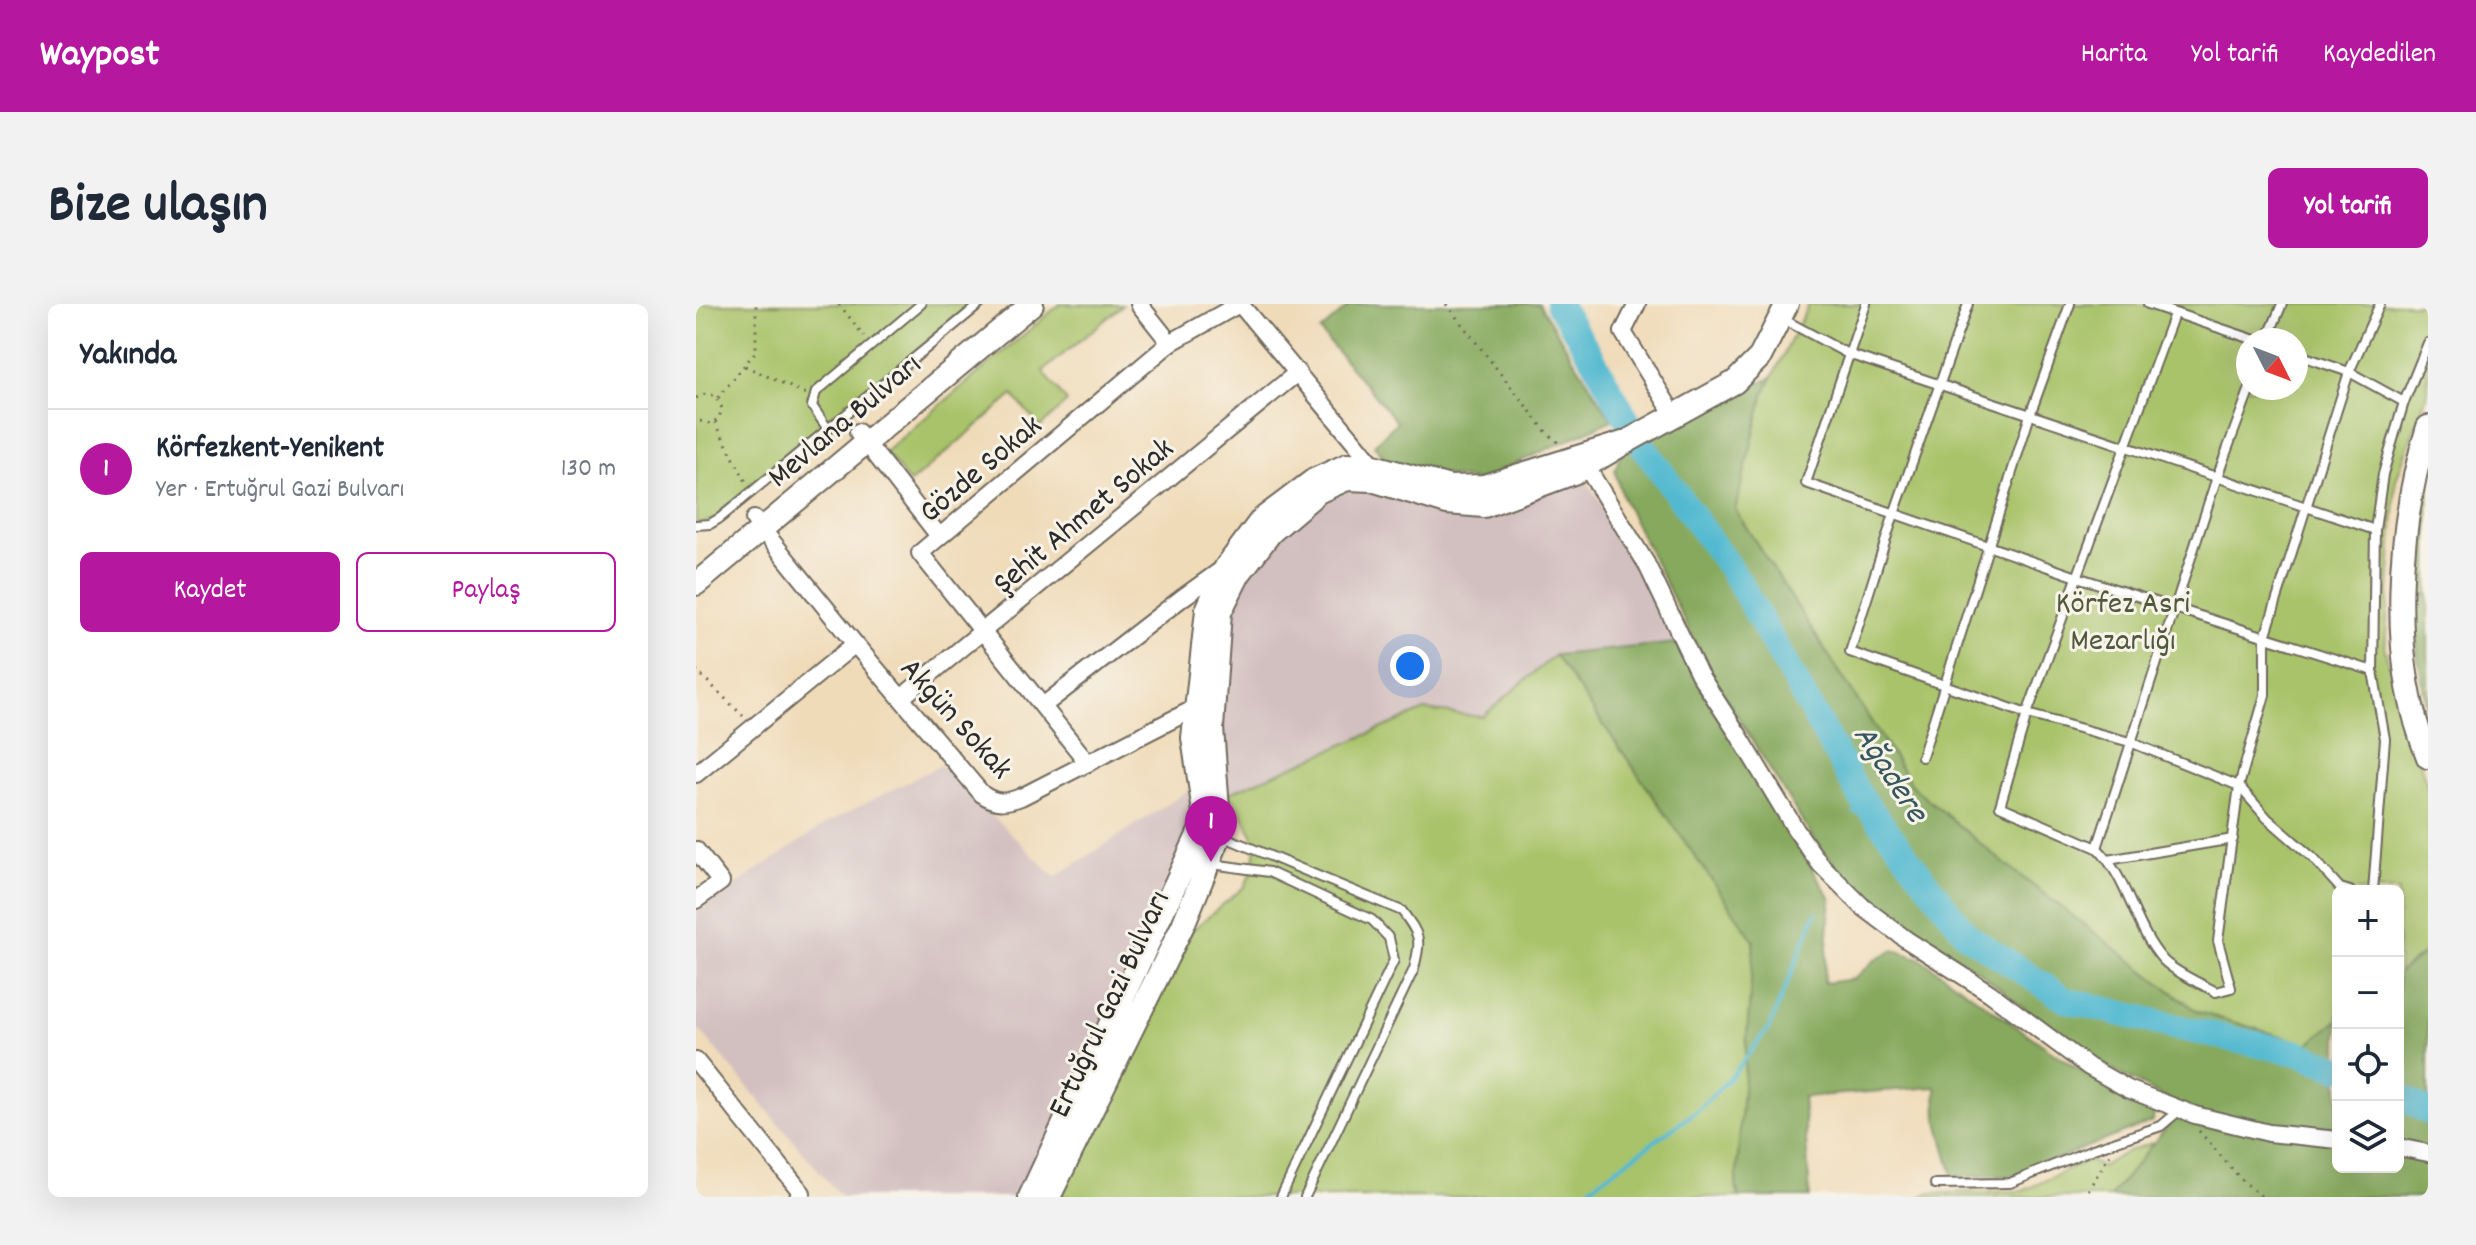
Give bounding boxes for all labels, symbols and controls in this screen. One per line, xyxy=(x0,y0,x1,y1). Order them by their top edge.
text: Waypost xyxy=(40,29,159,84)
text: Harita xyxy=(2081,36,2147,76)
text: Yol tarifi xyxy=(2191,36,2279,76)
text: Kaydedilen xyxy=(2323,36,2436,76)
text: Bize ulaşın xyxy=(48,168,268,248)
button: Yol tarifi xyxy=(2268,168,2428,248)
north arrow xyxy=(2236,328,2308,400)
text: Yakında xyxy=(80,332,176,381)
street label: Mevlana Bulvarı xyxy=(759,345,933,501)
street label: Gözde Sokak xyxy=(911,405,1054,536)
street label: Şehit Ahmet Sokak xyxy=(985,428,1186,607)
text: Körfezkent-Yenikent xyxy=(156,429,384,472)
text: 1 xyxy=(103,451,109,488)
text: 130 m xyxy=(561,451,616,488)
text: Yer · Ertuğrul Gazi Bulvarı xyxy=(156,472,404,509)
button: Kaydet xyxy=(80,552,340,632)
button: Paylaş xyxy=(356,552,616,632)
park label: Körfez Asri Mezarlığı xyxy=(2056,583,2190,666)
your location xyxy=(1390,646,1430,686)
street label: Akgün Sokak xyxy=(887,649,1022,792)
water label: Ağadere xyxy=(1838,716,1939,835)
pin: 1 xyxy=(1185,796,1237,862)
street label: Ertuğrul Gazi Bulvarı xyxy=(1039,884,1184,1126)
map controls xyxy=(2332,885,2404,1173)
button: + xyxy=(2332,885,2404,957)
button: − xyxy=(2332,957,2404,1029)
button: locate xyxy=(2332,1029,2404,1101)
button: layers xyxy=(2332,1101,2404,1173)

